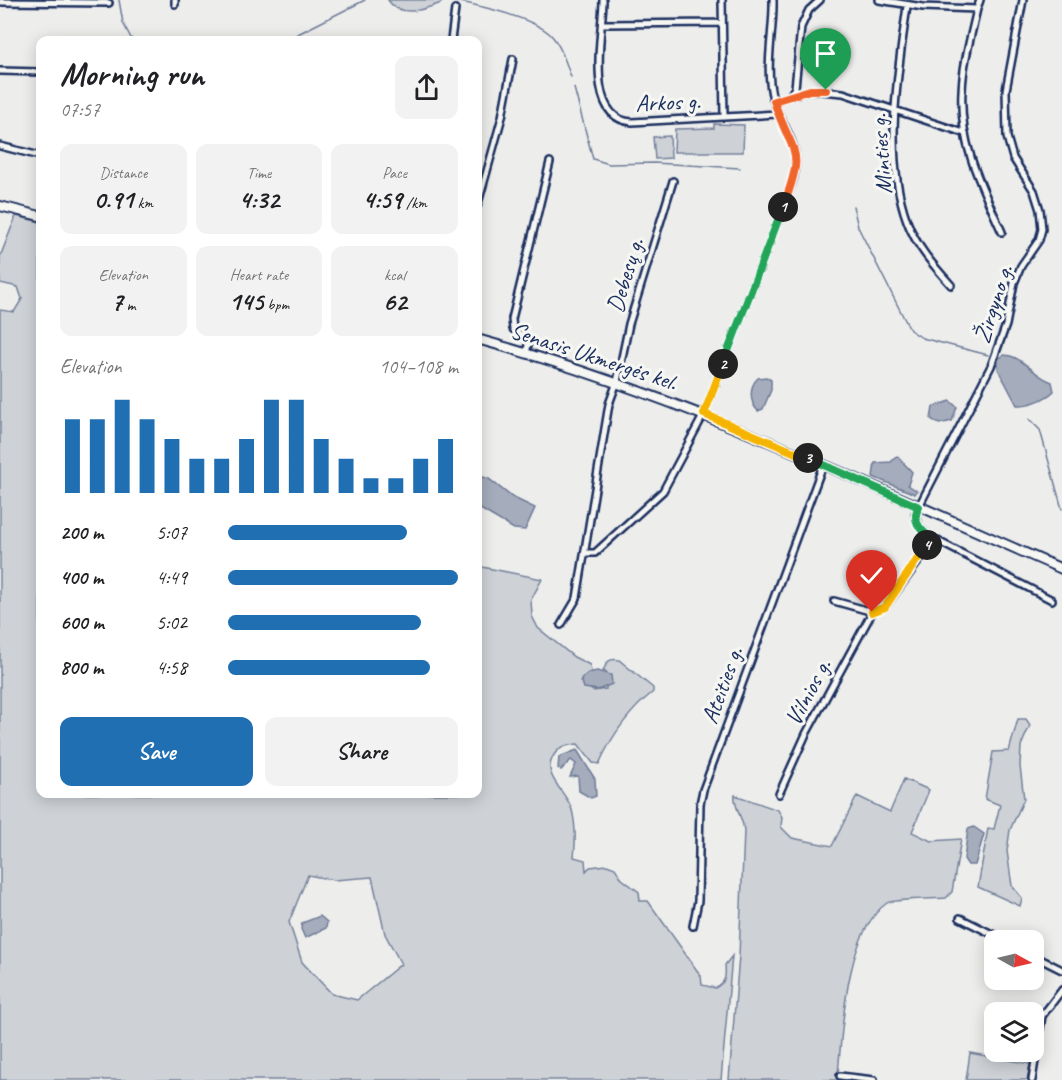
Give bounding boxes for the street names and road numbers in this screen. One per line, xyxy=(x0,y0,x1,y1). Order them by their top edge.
street label: Arkos g. xyxy=(635,86,701,118)
street label: Minties g. xyxy=(863,113,899,195)
street label: Debesų g. xyxy=(600,234,651,316)
street label: Žirgyno g. xyxy=(966,261,1020,347)
street label: Senasis Ukmergės kel. xyxy=(507,315,681,397)
street label: Ateities g. xyxy=(694,642,750,728)
street label: Vilnios g. xyxy=(778,653,838,731)

